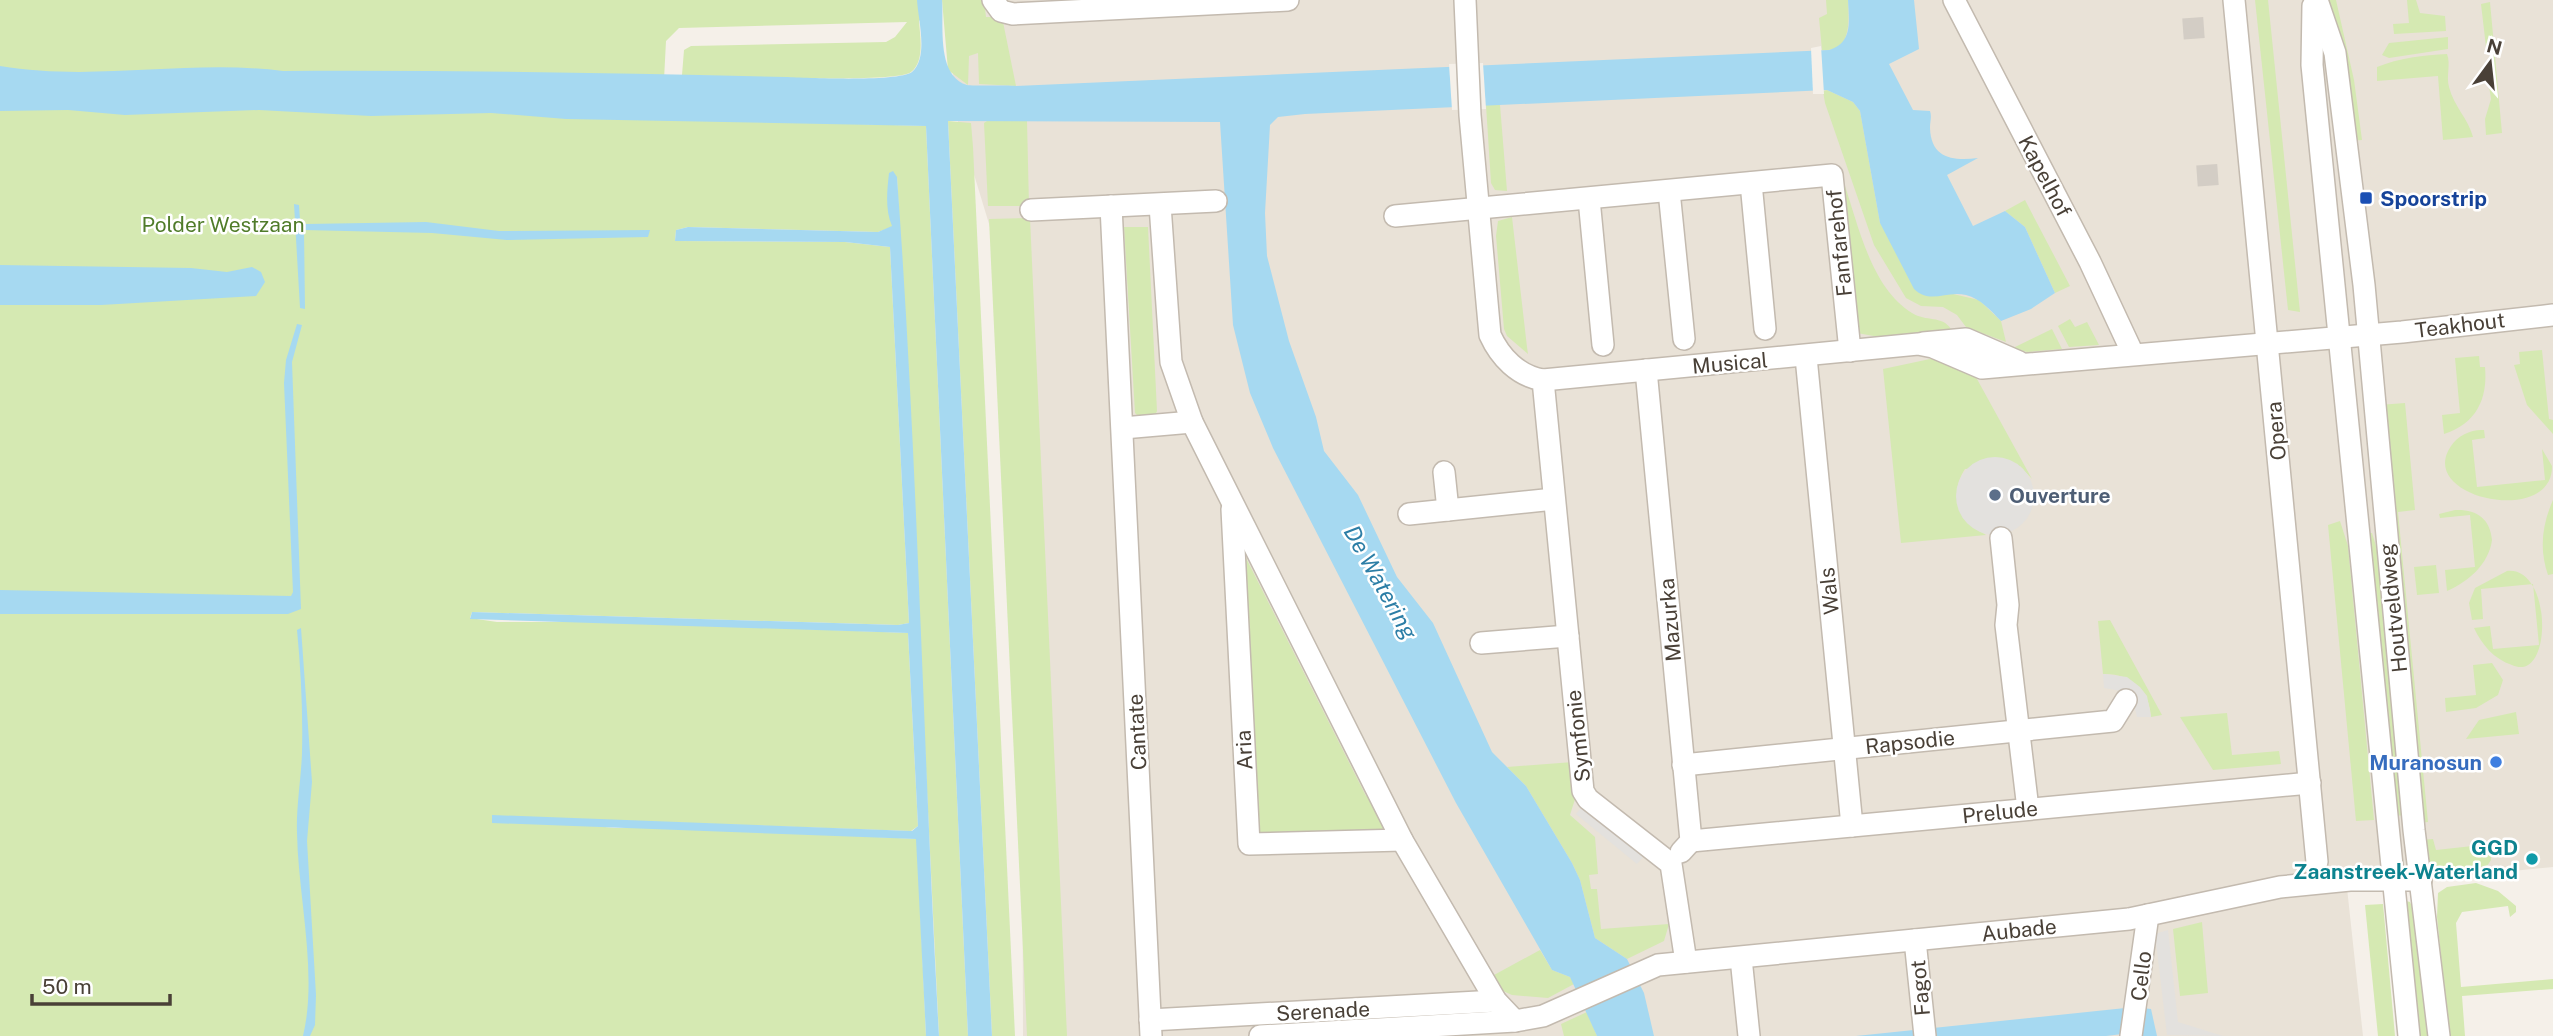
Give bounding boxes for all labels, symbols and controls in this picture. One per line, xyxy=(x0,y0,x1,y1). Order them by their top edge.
north arrow xyxy=(2455,28,2525,98)
text: N xyxy=(2484,34,2504,59)
street label: Kapelhof xyxy=(2013,131,2077,221)
place label: Spoorstrip xyxy=(2380,186,2487,211)
street label: Fanfarehof xyxy=(1821,188,1857,298)
marker: Spoorstrip xyxy=(2358,190,2374,206)
park label: Polder Westzaan xyxy=(141,212,305,237)
street label: Teakhout xyxy=(2414,307,2506,343)
street label: Musical xyxy=(1691,347,1769,379)
street label: Opera xyxy=(2261,400,2291,462)
place label: Ouverture xyxy=(2009,483,2111,508)
marker: Ouverture xyxy=(1987,487,2003,503)
water label: De Watering xyxy=(1339,520,1424,644)
street label: Houtveldweg xyxy=(2374,542,2412,674)
street label: Wals xyxy=(1814,566,1844,616)
street label: Mazurka xyxy=(1654,577,1686,663)
street label: Symfonie xyxy=(1561,689,1595,783)
street label: Cantate xyxy=(1123,693,1151,771)
street label: Rapsodie xyxy=(1864,725,1956,759)
street label: Aria xyxy=(1230,729,1258,771)
place label: Muranosun xyxy=(2369,750,2482,775)
marker: Muranosun xyxy=(2488,754,2504,770)
street label: Prelude xyxy=(1961,796,2039,828)
place label: GGD Zaanstreek-Waterland xyxy=(2293,835,2518,884)
marker: GGD Zaanstreek-Waterland xyxy=(2524,851,2540,867)
street label: Aubade xyxy=(1980,914,2058,946)
street label: Cello xyxy=(2126,950,2156,1002)
street label: Fagot xyxy=(1905,959,1935,1017)
scale bar xyxy=(32,962,170,1006)
text: 50 m xyxy=(42,974,92,999)
street label: Serenade xyxy=(1275,996,1371,1026)

